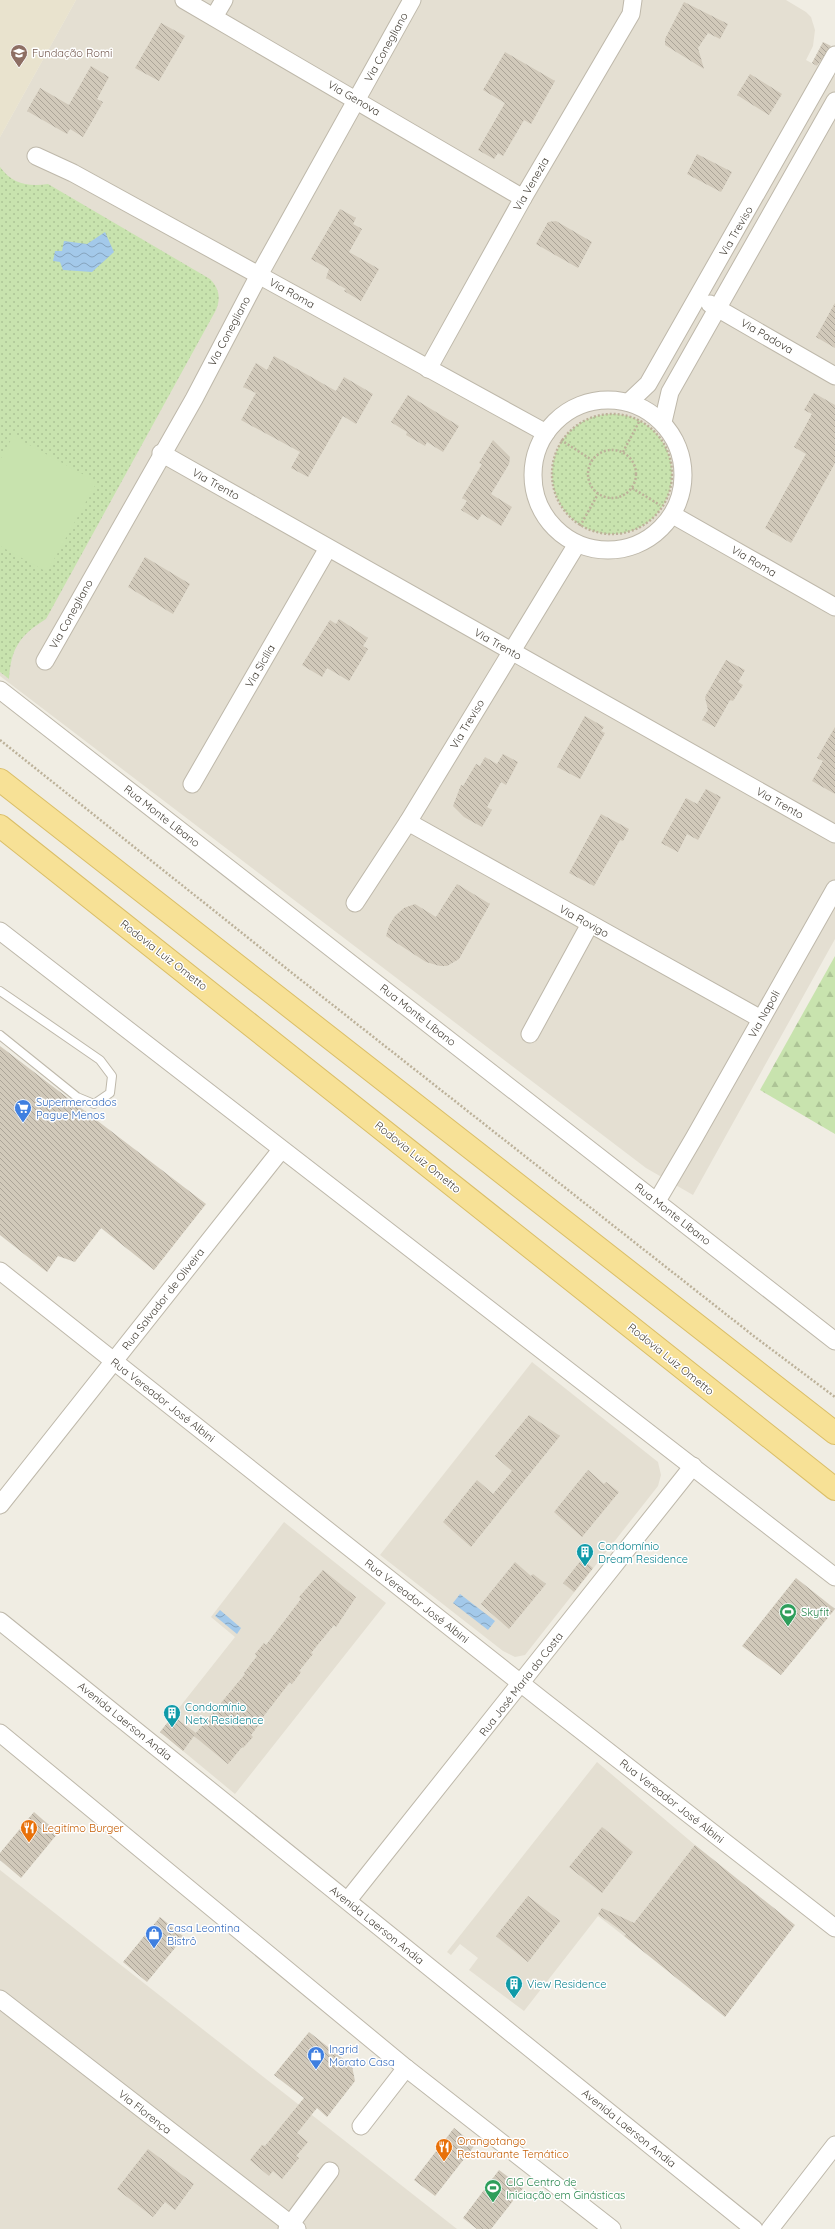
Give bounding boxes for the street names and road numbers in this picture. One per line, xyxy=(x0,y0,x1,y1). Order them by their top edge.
street label: Via Conegliano xyxy=(361,10,411,84)
street label: Via Genova xyxy=(325,77,383,119)
street label: Via Venezia xyxy=(510,155,552,213)
street label: Via Treviso xyxy=(716,203,756,259)
street label: Via Roma xyxy=(267,275,317,311)
street label: Via Conegliano xyxy=(205,293,253,368)
street label: Via Padova xyxy=(738,315,796,357)
street label: Via Trento xyxy=(190,465,243,503)
street label: Via Roma xyxy=(729,542,779,580)
street label: Via Conegliano xyxy=(46,577,96,651)
street label: Via Trento xyxy=(472,625,525,663)
street label: Via Sicília xyxy=(242,642,278,690)
street label: Via Treviso xyxy=(447,696,487,751)
street label: Rua Monte Líbano xyxy=(121,782,203,850)
street label: Via Trento xyxy=(754,784,807,822)
street label: Via Rovigo xyxy=(557,902,612,941)
street label: Rodovia Luiz Ometto xyxy=(118,917,211,994)
street label: Rua Monte Líbano xyxy=(377,981,459,1049)
street label: Via Napoli xyxy=(745,988,783,1040)
street label: Rodovia Luiz Ometto xyxy=(372,1118,464,1196)
street label: Rua Monte Líbano xyxy=(632,1180,714,1248)
street label: Rua Salvador de Oliveira xyxy=(119,1245,207,1353)
street label: Rodovia Luiz Ometto xyxy=(625,1320,717,1398)
street label: Rua Vereador José Albini xyxy=(108,1355,218,1445)
street label: Rua Vereador José Albini xyxy=(362,1556,472,1646)
street label: Rua José María da Costa xyxy=(476,1629,566,1739)
street label: Avenida Laerson Andia xyxy=(75,1679,175,1763)
street label: Rua Vereador José Albini xyxy=(617,1756,727,1846)
street label: Avenida Laerson Andia xyxy=(327,1883,427,1967)
street label: Avenida Laerson Andia xyxy=(579,2086,679,2170)
street label: Via Florença xyxy=(116,2087,174,2137)

